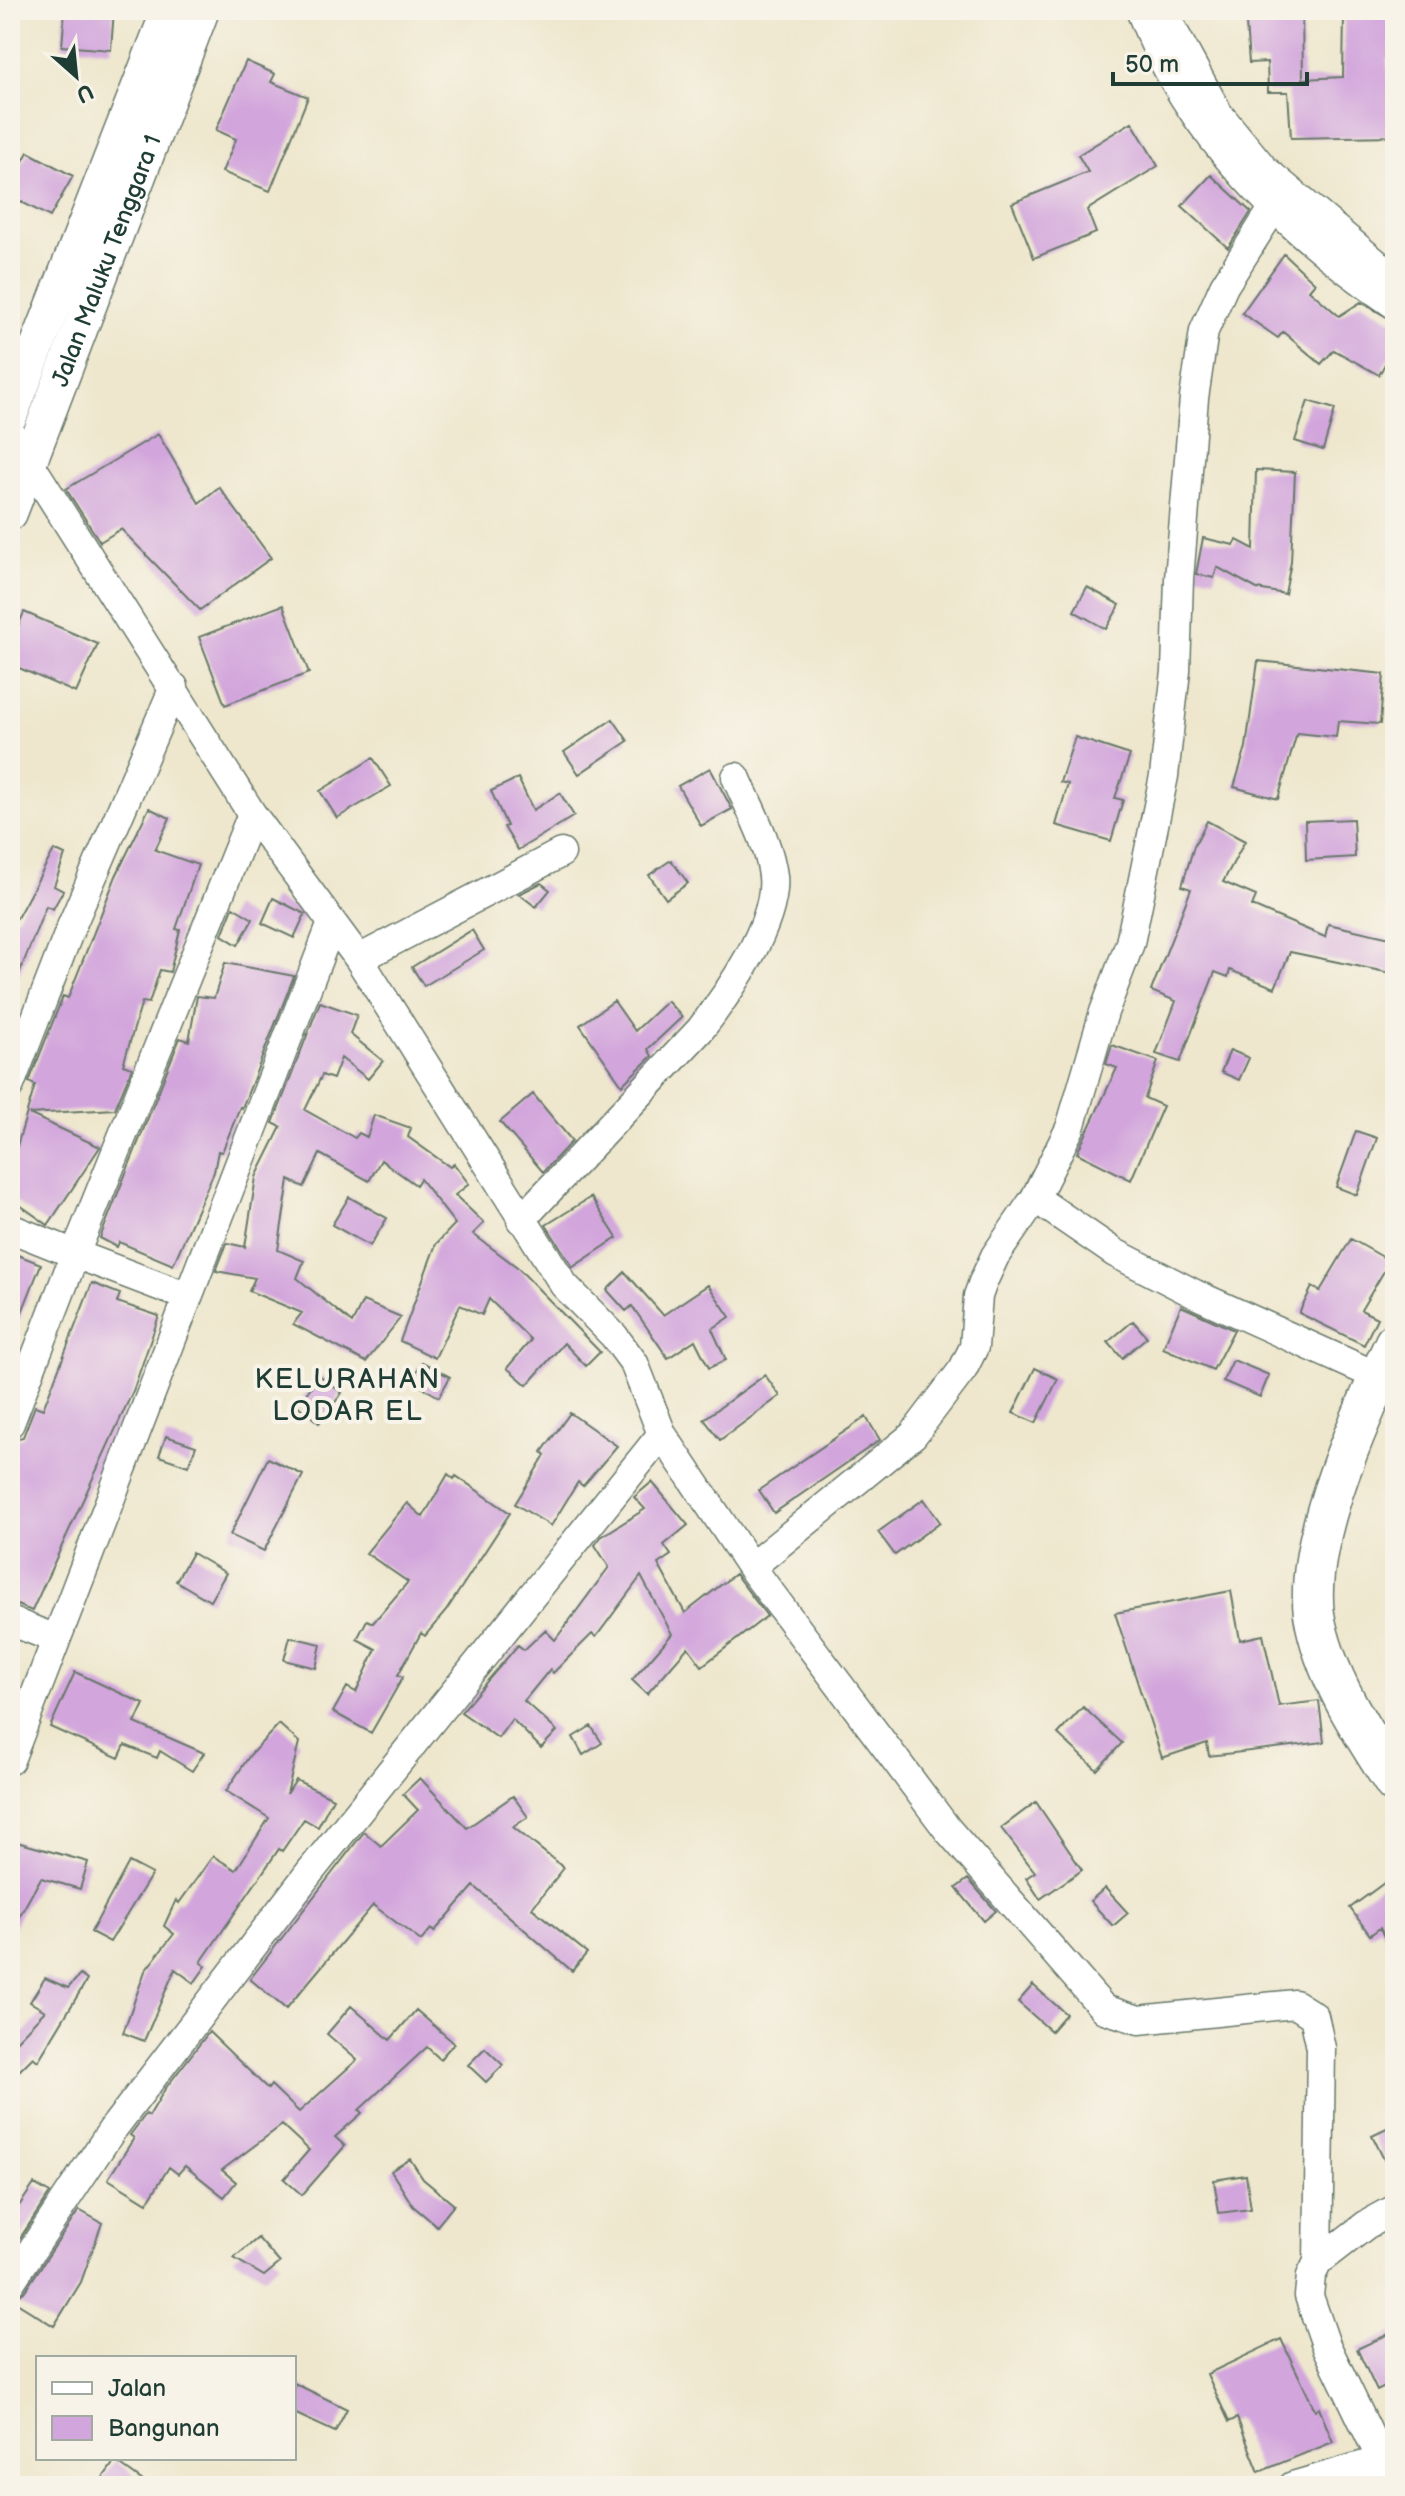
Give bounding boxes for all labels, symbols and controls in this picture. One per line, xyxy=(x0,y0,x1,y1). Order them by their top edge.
north arrow xyxy=(36,36,116,116)
scale bar xyxy=(1113,36,1307,86)
text: 50 m xyxy=(1125,50,1179,79)
text: U xyxy=(71,77,98,108)
street label: Jalan Maluku Tenggara 1 xyxy=(45,131,167,391)
district label: KELURAHAN LODAR EL xyxy=(255,1363,441,1428)
legend xyxy=(36,2356,296,2460)
text: Jalan xyxy=(108,2374,166,2403)
text: Bangunan xyxy=(108,2414,219,2443)

